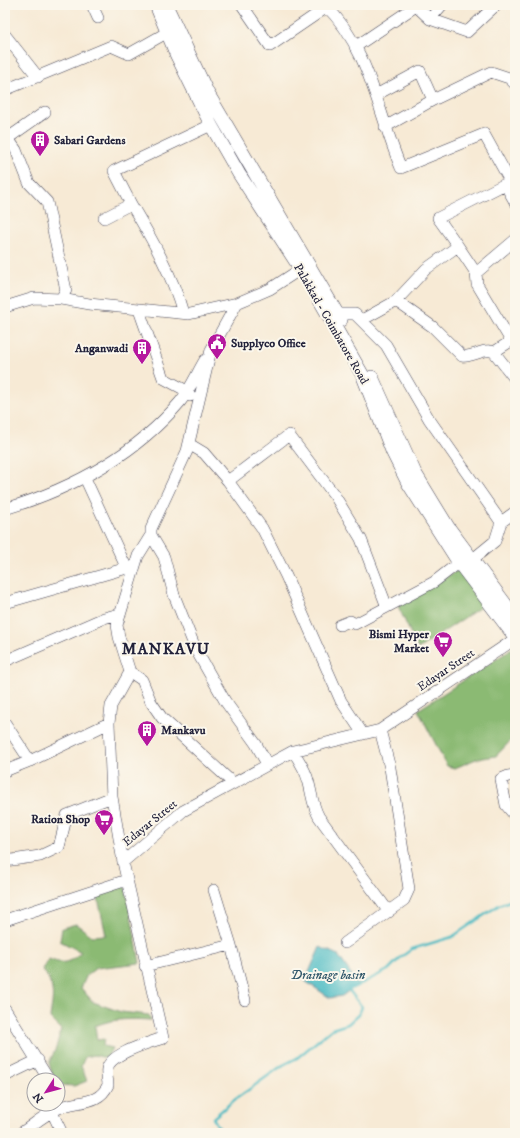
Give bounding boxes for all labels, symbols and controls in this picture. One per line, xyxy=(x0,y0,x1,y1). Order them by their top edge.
building icon: Sabari Gardens xyxy=(29,129,51,157)
place label: Sabari Gardens xyxy=(54,133,125,148)
street label: Palakkad - Coimbatore Road xyxy=(290,261,372,387)
public building icon: Supplyco Office xyxy=(206,332,228,360)
place label: Supplyco Office xyxy=(231,336,306,351)
building icon: Anganwadi xyxy=(131,337,153,365)
place label: Anganwadi xyxy=(74,341,128,356)
place label: Bismi Hyper Market xyxy=(369,627,430,656)
supermarket icon: Bismi Hyper Market xyxy=(432,630,454,658)
district label: MANKAVU xyxy=(122,639,210,659)
street label: Edayar Street xyxy=(415,645,478,695)
building icon: Mankavu xyxy=(136,719,158,747)
place label: Mankavu xyxy=(161,723,206,738)
street label: Edayar Street xyxy=(120,796,180,850)
supermarket icon: Ration Shop xyxy=(93,808,115,836)
place label: Ration Shop xyxy=(31,812,90,827)
water label: Drainage basin xyxy=(291,967,366,983)
north arrow xyxy=(26,1072,66,1112)
text: N xyxy=(30,1090,47,1105)

